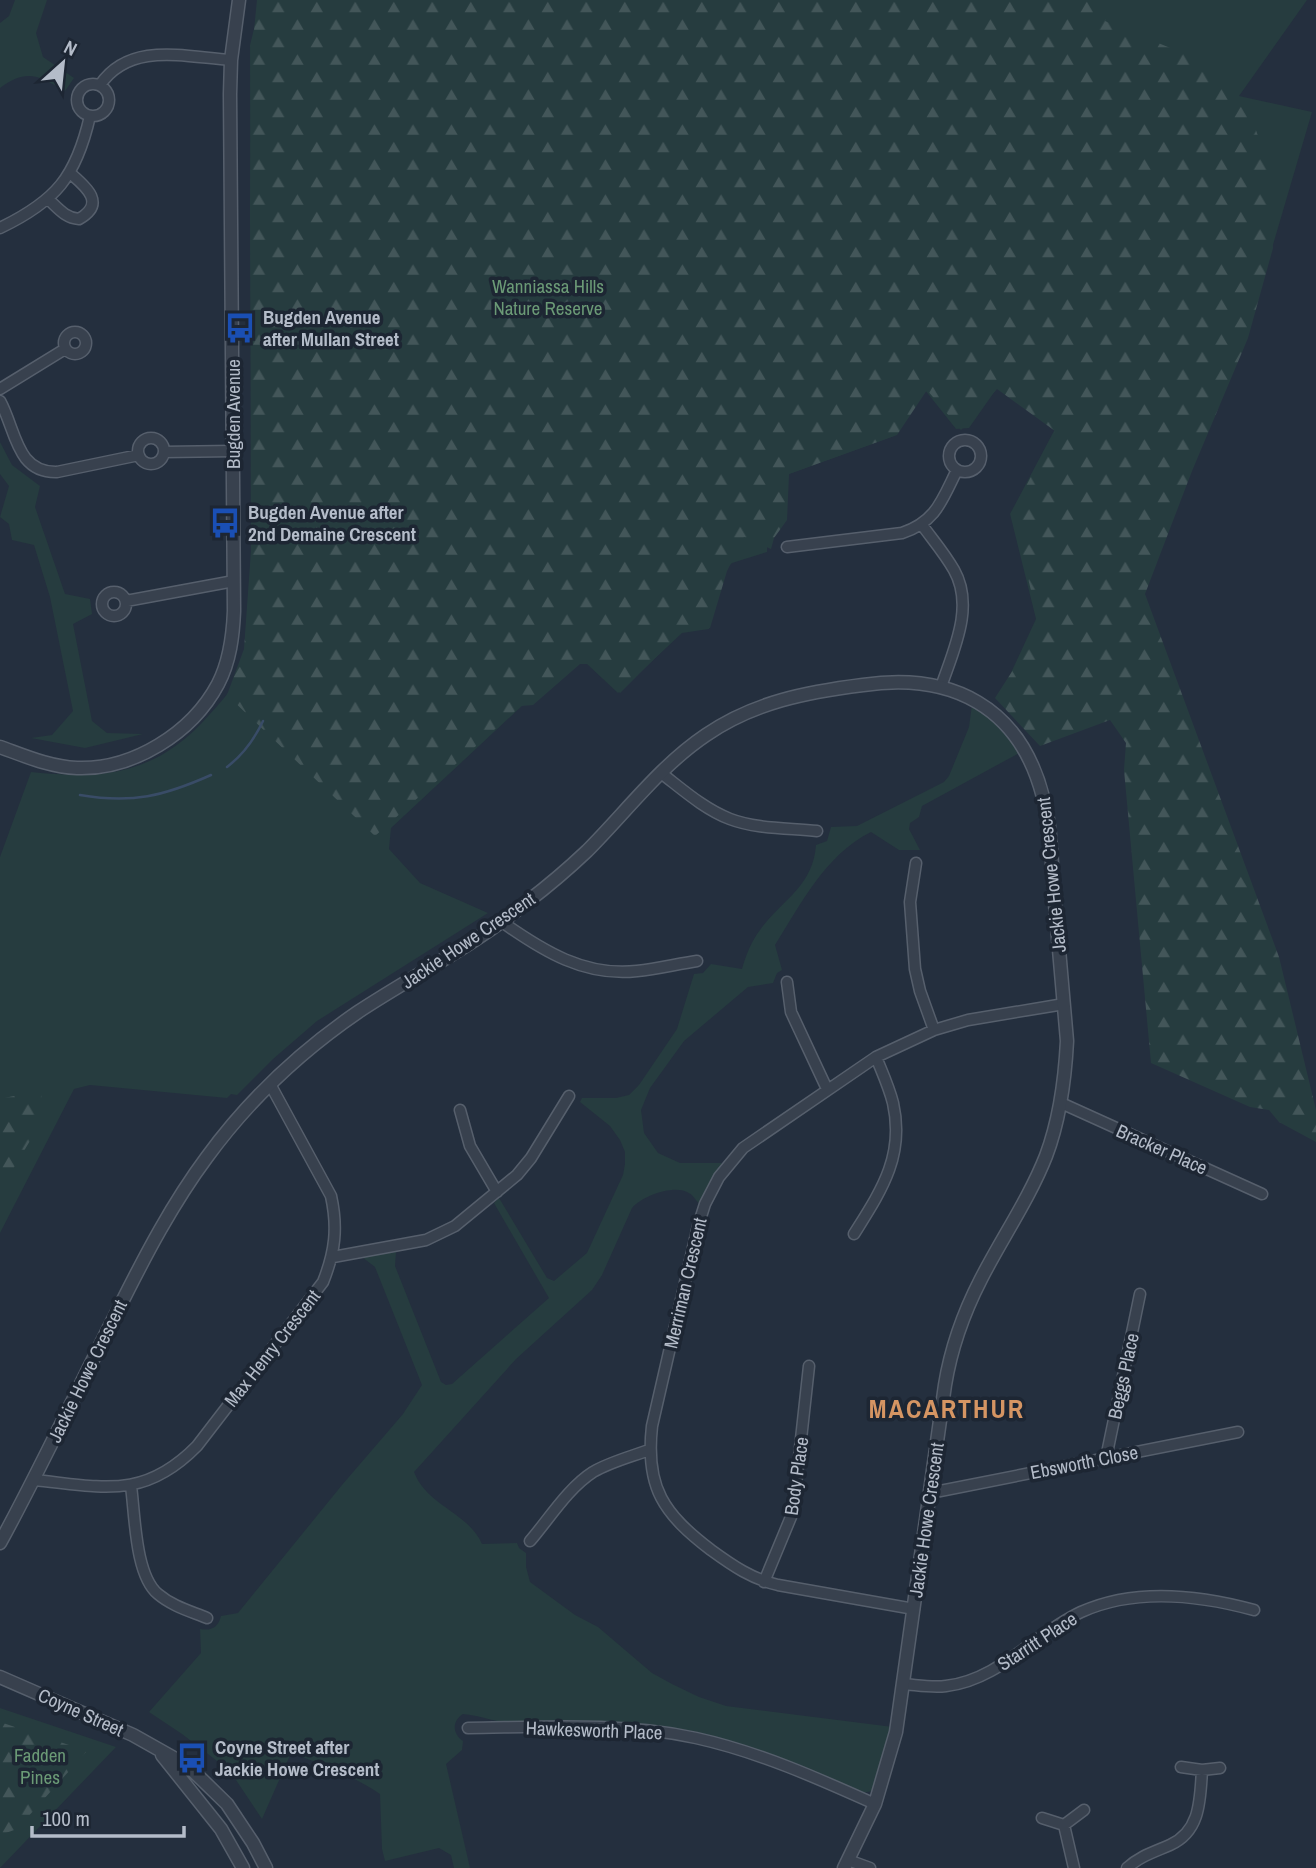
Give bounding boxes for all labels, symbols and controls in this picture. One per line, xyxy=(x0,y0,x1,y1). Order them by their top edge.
north arrow xyxy=(28,28,98,98)
text: N xyxy=(60,34,82,62)
park label: Wanniassa Hills Nature Reserve xyxy=(492,273,604,321)
place label: Bugden Avenue after Mullan Street xyxy=(263,304,399,352)
bus stop icon: Bugden Avenue after Mullan Street xyxy=(223,311,257,345)
street label: Bugden Avenue xyxy=(220,359,246,469)
place label: Bugden Avenue after 2nd Demaine Crescent xyxy=(248,499,416,547)
bus stop icon: Bugden Avenue after 2nd Demaine Crescent xyxy=(208,506,242,540)
street label: Jackie Howe Crescent xyxy=(1030,795,1072,954)
street label: Jackie Howe Crescent xyxy=(396,885,540,994)
street label: Bracker Place xyxy=(1112,1117,1212,1181)
street label: Merriman Crescent xyxy=(657,1214,713,1351)
street label: Max Henry Crescent xyxy=(218,1284,326,1412)
street label: Jackie Howe Crescent xyxy=(41,1295,133,1447)
street label: Beggs Place xyxy=(1101,1331,1145,1421)
district label: MACARTHUR xyxy=(869,1391,1025,1426)
street label: Body Place xyxy=(778,1435,814,1517)
street label: Ebsworth Close xyxy=(1028,1439,1140,1485)
street label: Jackie Howe Crescent xyxy=(902,1440,950,1599)
street label: Starritt Place xyxy=(992,1606,1082,1676)
street label: Coyne Street xyxy=(34,1682,128,1743)
street label: Hawkesworth Place xyxy=(525,1715,663,1745)
place label: Coyne Street after Jackie Howe Crescent xyxy=(215,1734,380,1782)
bus stop icon: Coyne Street after Jackie Howe Crescent xyxy=(175,1741,209,1775)
park label: Fadden Pines xyxy=(14,1742,66,1790)
scale bar xyxy=(32,1794,184,1838)
text: 100 m xyxy=(42,1804,90,1833)

